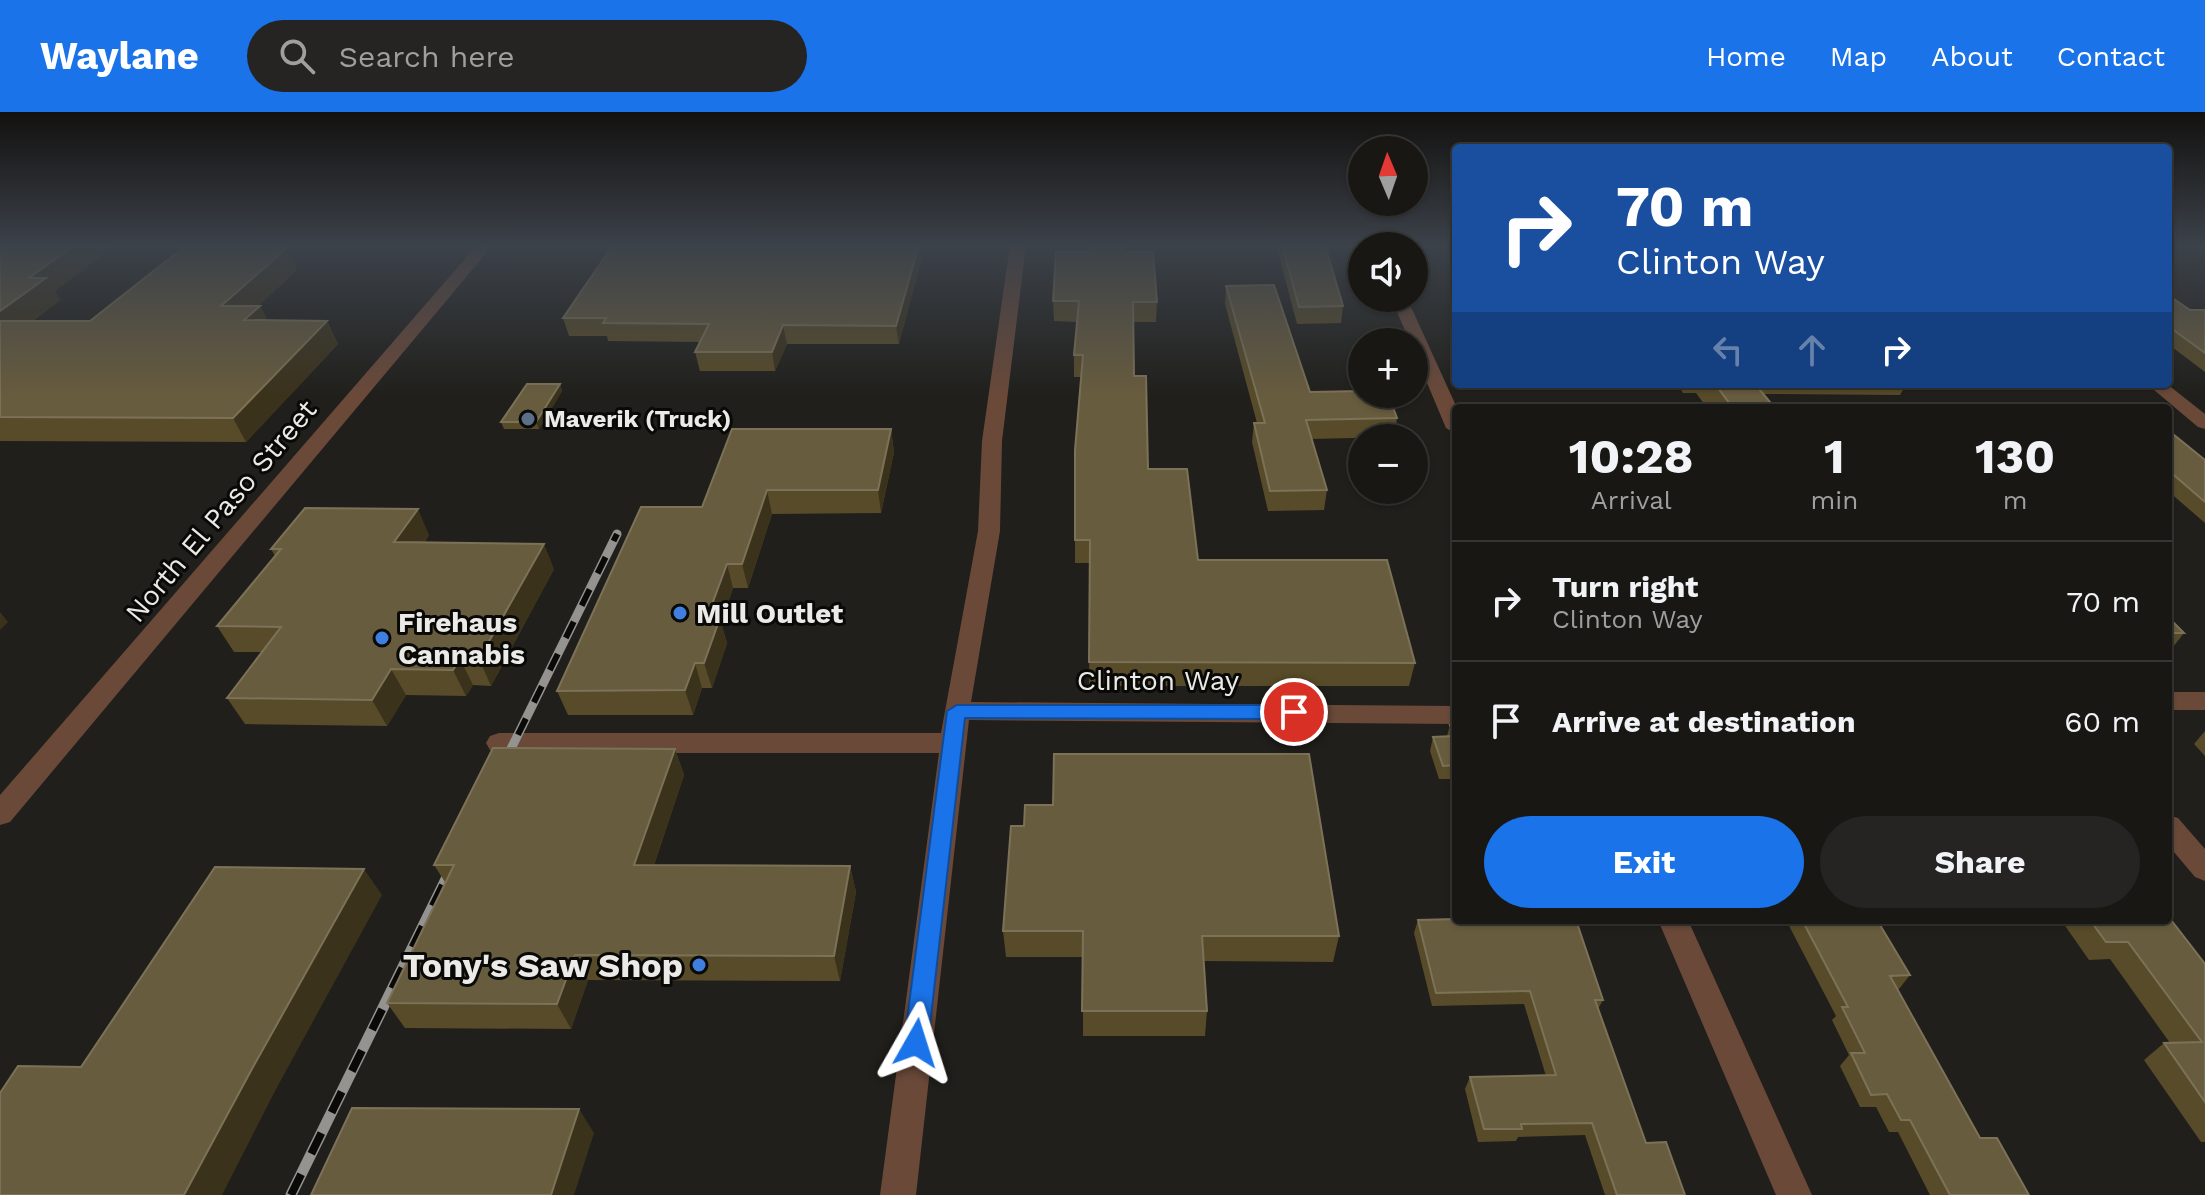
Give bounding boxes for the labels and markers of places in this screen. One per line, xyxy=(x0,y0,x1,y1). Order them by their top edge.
place label: Maverik (Truck) xyxy=(544,405,731,433)
marker: Maverik (Truck) xyxy=(519,410,537,428)
place label: Mill Outlet xyxy=(696,597,843,630)
marker: Mill Outlet xyxy=(671,604,689,622)
place label: Firehaus Cannabis xyxy=(398,606,525,671)
marker: Firehaus Cannabis xyxy=(373,629,391,647)
pin xyxy=(1260,678,1328,746)
place label: Tony's Saw Shop xyxy=(403,945,683,985)
marker: Tony's Saw Shop xyxy=(690,956,708,974)

